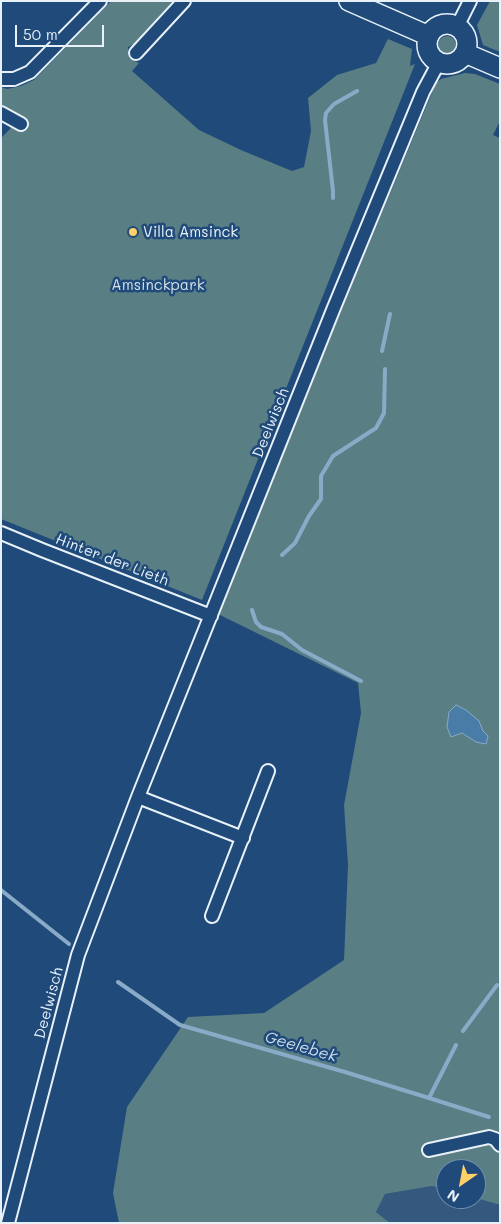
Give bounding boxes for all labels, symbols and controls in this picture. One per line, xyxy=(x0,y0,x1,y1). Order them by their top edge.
scale bar xyxy=(18,15,106,47)
text: 50 m xyxy=(23,24,58,44)
place label: Villa Amsinck xyxy=(143,223,238,241)
marker: Villa Amsinck xyxy=(127,226,139,238)
park label: Amsinckpark xyxy=(111,276,205,294)
street label: Deelwisch xyxy=(249,386,293,460)
street label: Hinter der Lieth xyxy=(53,530,171,590)
street label: Deelwisch xyxy=(31,965,67,1041)
water label: Geelebek xyxy=(263,1028,339,1066)
north arrow xyxy=(436,1159,486,1209)
text: N xyxy=(443,1185,463,1207)

